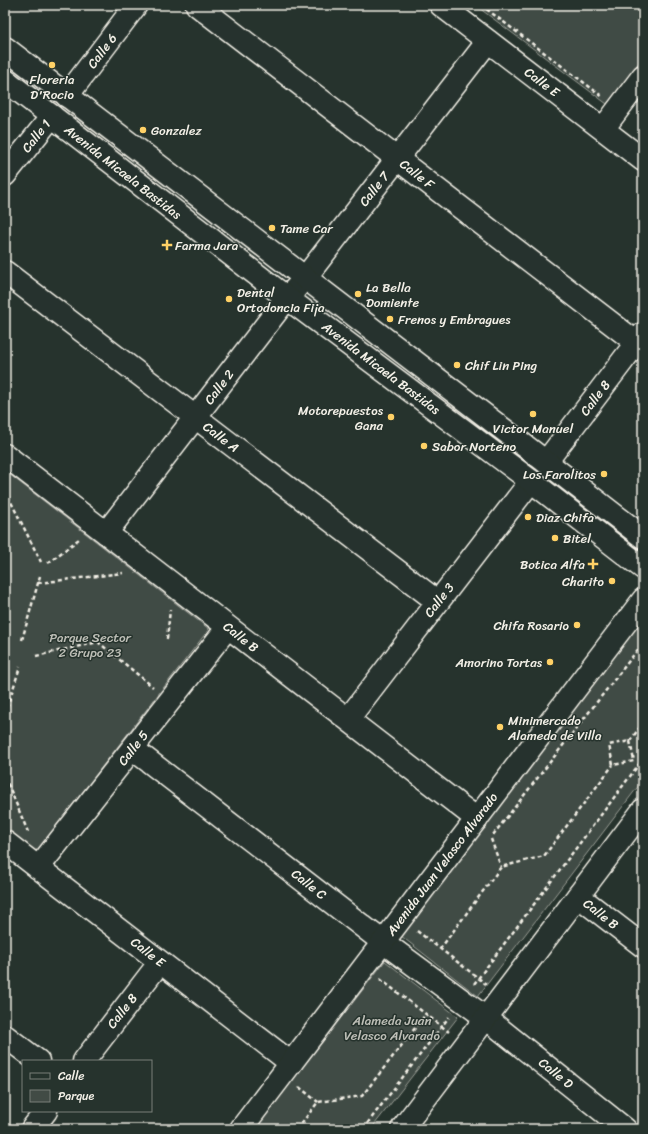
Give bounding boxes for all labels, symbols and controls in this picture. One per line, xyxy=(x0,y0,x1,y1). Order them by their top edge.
street label: Calle 6 xyxy=(81,28,123,74)
marker: Floreria D'Rocio xyxy=(47,60,57,70)
street label: Calle E xyxy=(519,61,565,103)
place label: Floreria D'Rocio xyxy=(30,68,75,106)
street label: Calle 1 xyxy=(15,114,57,158)
street label: Avenida Micaela Bastidas xyxy=(58,118,187,226)
place label: Gonzalez xyxy=(151,119,202,142)
marker: Gonzalez xyxy=(138,125,148,135)
street label: Calle F xyxy=(394,153,440,196)
street label: Calle 7 xyxy=(353,165,396,212)
place label: Tame Car xyxy=(280,217,333,240)
marker: Tame Car xyxy=(267,223,277,233)
place label: Farma Jara xyxy=(175,234,239,257)
marker: Farma Jara xyxy=(162,240,172,250)
place label: La Bella Domiente xyxy=(366,276,419,314)
place label: Dental Ortodoncia Fija xyxy=(237,281,325,319)
marker: La Bella Domiente xyxy=(353,289,363,299)
marker: Dental Ortodoncia Fija xyxy=(224,294,234,304)
place label: Frenos y Embragues xyxy=(398,308,511,331)
marker: Frenos y Embragues xyxy=(385,314,395,324)
street label: Avenida Micaela Bastidas xyxy=(316,315,446,421)
place label: Chif Lin Ping xyxy=(465,354,538,377)
marker: Chif Lin Ping xyxy=(452,360,462,370)
street label: Calle 2 xyxy=(198,364,240,410)
street label: Calle 8 xyxy=(574,375,616,421)
place label: Motorepuestos Gana xyxy=(298,399,384,437)
marker: Victor Manuel xyxy=(528,409,538,419)
marker: Motorepuestos Gana xyxy=(386,412,396,422)
street label: Calle A xyxy=(198,416,244,458)
place label: Victor Manuel xyxy=(493,417,573,440)
place label: Sabor Norteno xyxy=(432,435,516,458)
marker: Sabor Norteno xyxy=(419,441,429,451)
place label: Los Farolitos xyxy=(523,463,596,486)
marker: Los Farolitos xyxy=(599,469,609,479)
place label: Diaz Chifa xyxy=(536,506,595,529)
marker: Diaz Chifa xyxy=(523,512,533,522)
place label: Bitel xyxy=(563,527,591,550)
marker: Bitel xyxy=(550,533,560,543)
place label: Botica Alfa xyxy=(520,553,585,576)
marker: Botica Alfa xyxy=(588,559,598,569)
place label: Charito xyxy=(562,570,605,593)
marker: Charito xyxy=(607,576,617,586)
street label: Calle 3 xyxy=(418,577,460,623)
place label: Chifa Rosario xyxy=(493,614,570,637)
street label: Calle B xyxy=(218,615,264,659)
marker: Chifa Rosario xyxy=(572,620,582,630)
park label: Parque Sector 2 Grupo 23 xyxy=(49,626,131,664)
place label: Amorino Tortas xyxy=(455,651,543,674)
marker: Amorino Tortas xyxy=(545,657,555,667)
place label: Minimercado Alameda de Villa xyxy=(507,709,602,747)
marker: Minimercado Alameda de Villa xyxy=(495,722,505,732)
street label: Calle 5 xyxy=(112,725,154,771)
street label: Avenida Juan Velasco Alvarado xyxy=(380,787,504,941)
street label: Calle C xyxy=(286,863,332,905)
street label: Calle B xyxy=(578,892,624,936)
street label: Calle E xyxy=(125,931,171,974)
street label: Calle 8 xyxy=(101,988,143,1034)
park label: Alameda Juan Velasco Alvarado xyxy=(344,1009,440,1047)
street label: Calle D xyxy=(533,1052,579,1095)
legend xyxy=(22,1060,152,1112)
text: Calle xyxy=(58,1065,85,1087)
text: Parque xyxy=(58,1085,95,1107)

